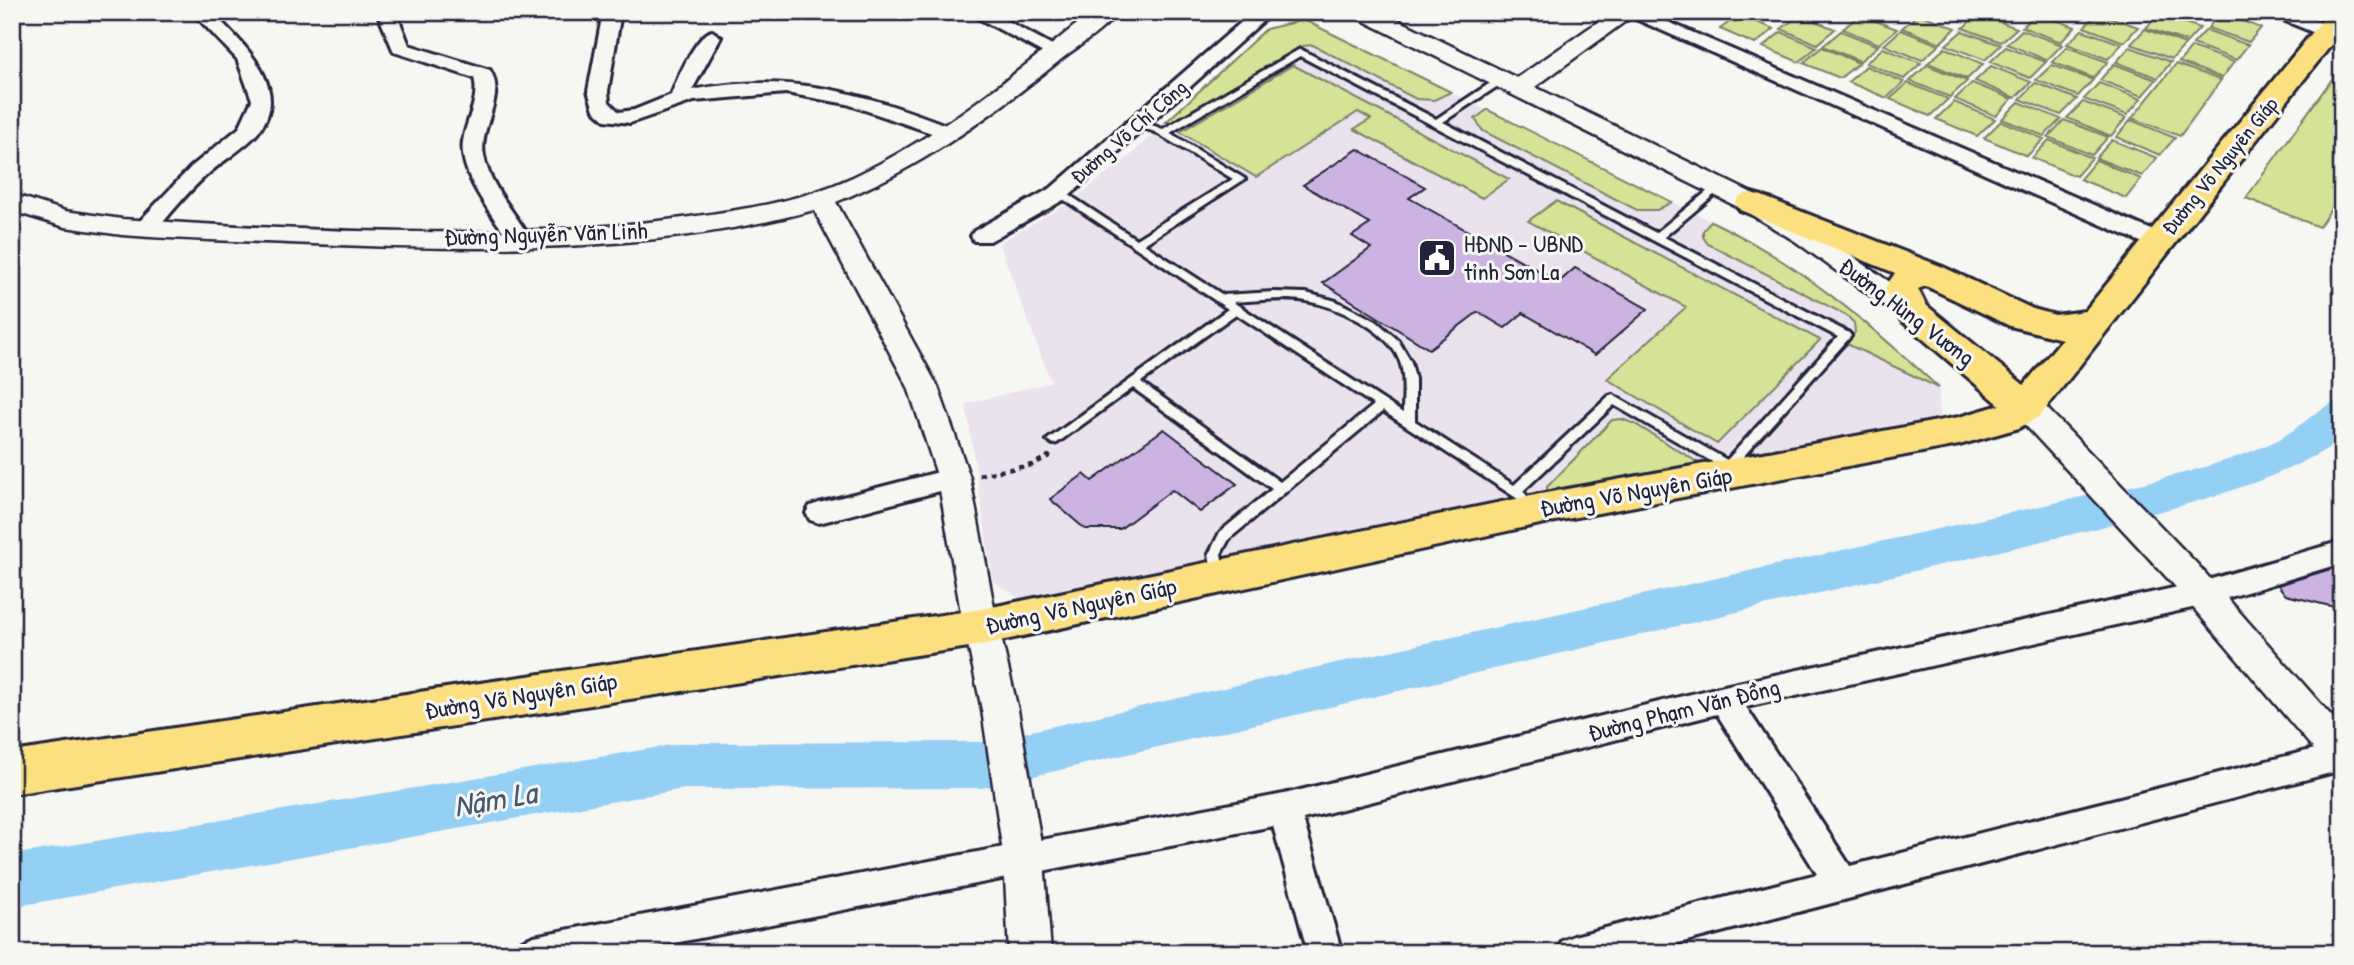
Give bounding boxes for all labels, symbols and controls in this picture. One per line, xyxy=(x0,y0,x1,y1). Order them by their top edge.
street label: Đường Võ Chí Công xyxy=(1064,73,1193,190)
street label: Đường Võ Nguyên Giáp xyxy=(2155,91,2284,241)
street label: Đường Nguyễn Văn Linh xyxy=(444,213,648,253)
place label: HĐND - UBND tỉnh Sơn La xyxy=(1464,227,1583,287)
public building icon: HĐND - UBND tỉnh Sơn La xyxy=(1416,237,1458,279)
street label: Đường Hùng Vương xyxy=(1833,250,1982,373)
street label: Đường Võ Nguyên Giáp xyxy=(1538,458,1734,524)
street label: Đường Võ Nguyên Giáp xyxy=(983,569,1179,641)
street label: Đường Võ Nguyên Giáp xyxy=(423,664,619,726)
street label: Đường Phạm Văn Đồng xyxy=(1585,670,1783,748)
water label: Nậm La xyxy=(450,770,543,827)

